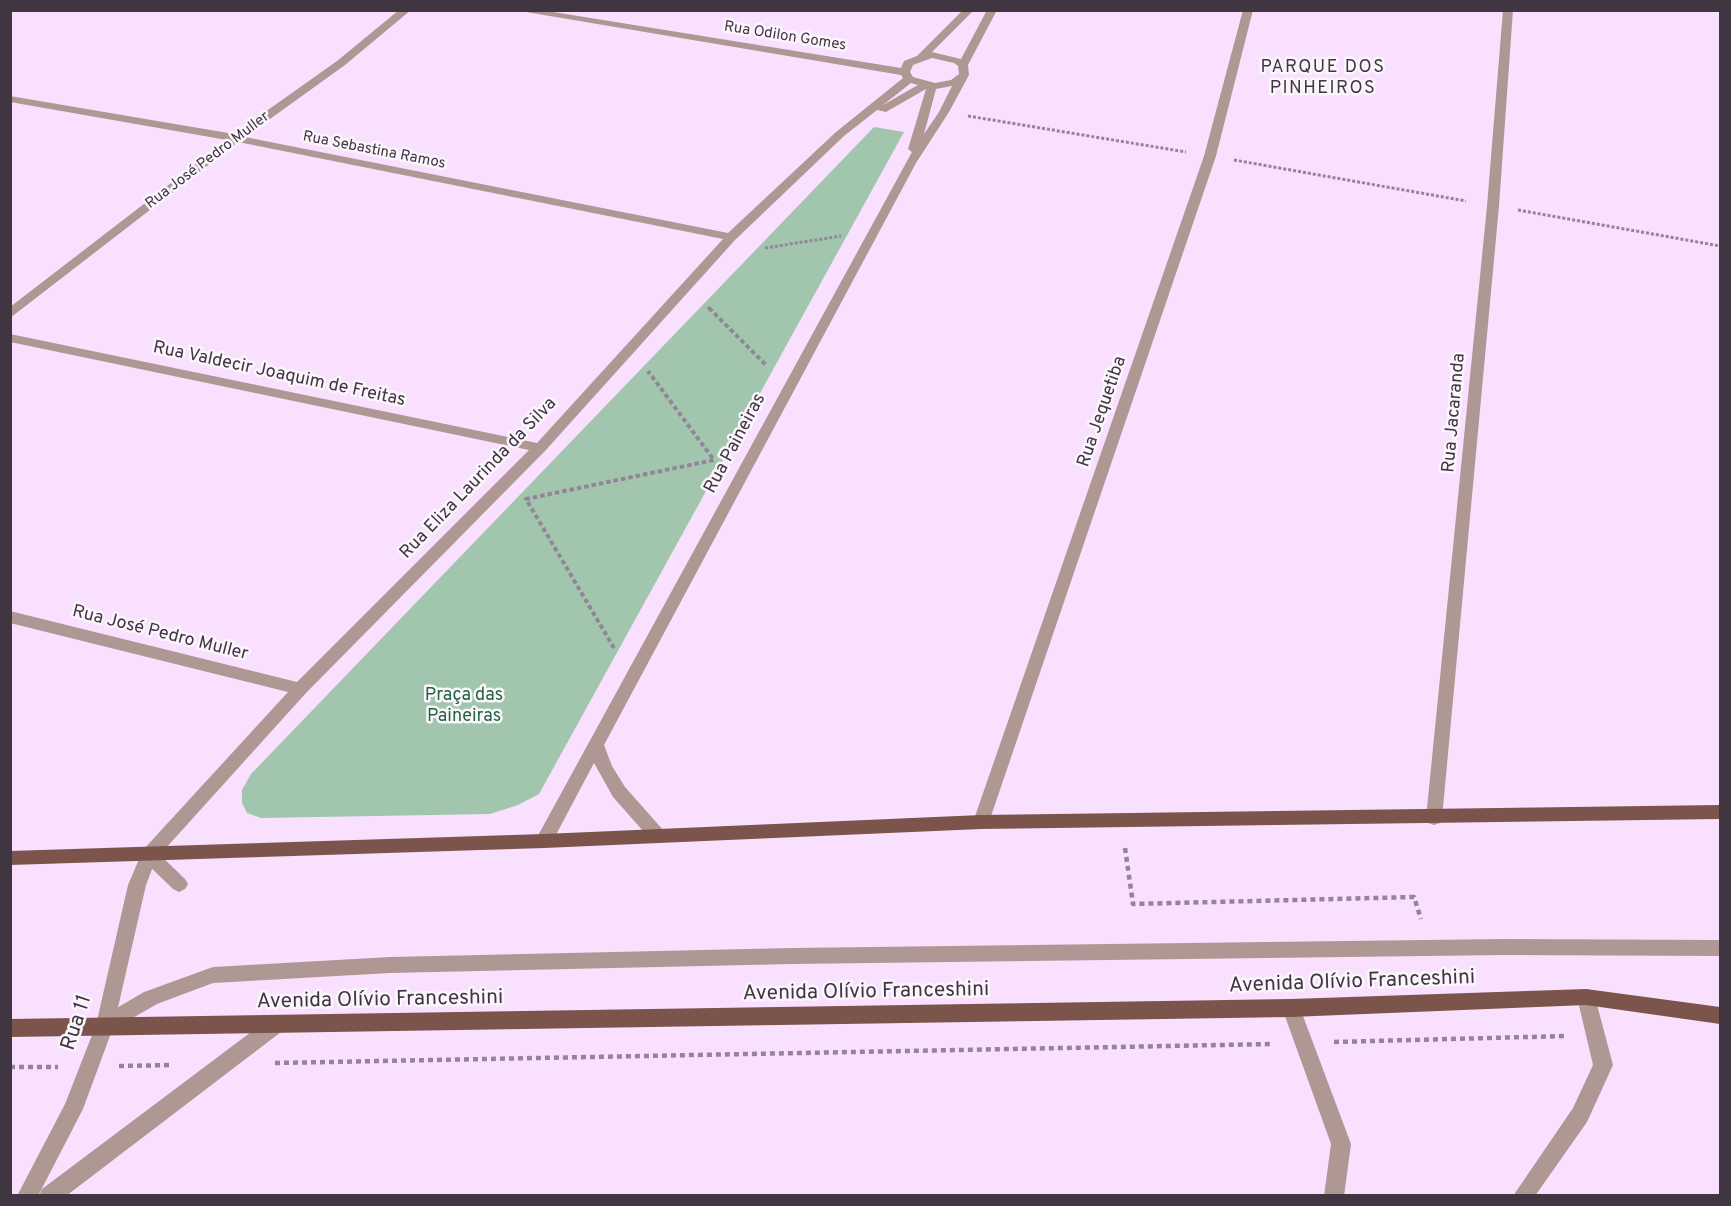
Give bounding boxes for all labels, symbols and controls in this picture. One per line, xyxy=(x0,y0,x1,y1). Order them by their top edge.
street label: Rua Odilon Gomes xyxy=(723,18,847,56)
district label: PARQUE DOS PINHEIROS xyxy=(1261,57,1385,100)
street label: Rua José Pedro Muller xyxy=(142,108,274,214)
street label: Rua Sebastina Ramos xyxy=(301,128,447,174)
street label: Rua Valdecir Joaquim de Freitas xyxy=(151,338,407,412)
street label: Rua Jacaranda xyxy=(1439,352,1471,474)
street label: Rua Jequetiba xyxy=(1074,354,1132,470)
street label: Rua Paineiras xyxy=(701,390,771,498)
street label: Rua Eliza Laurinda da Silva xyxy=(396,394,562,564)
street label: Rua José Pedro Muller xyxy=(70,602,250,666)
park label: Praça das Paineiras xyxy=(425,685,503,728)
street label: Avenida Olívio Franceshini xyxy=(1228,966,1476,1000)
street label: Avenida Olívio Franceshini xyxy=(743,978,989,1008)
street label: Avenida Olívio Franceshini xyxy=(257,986,503,1016)
street label: Rua 11 xyxy=(57,992,99,1054)

